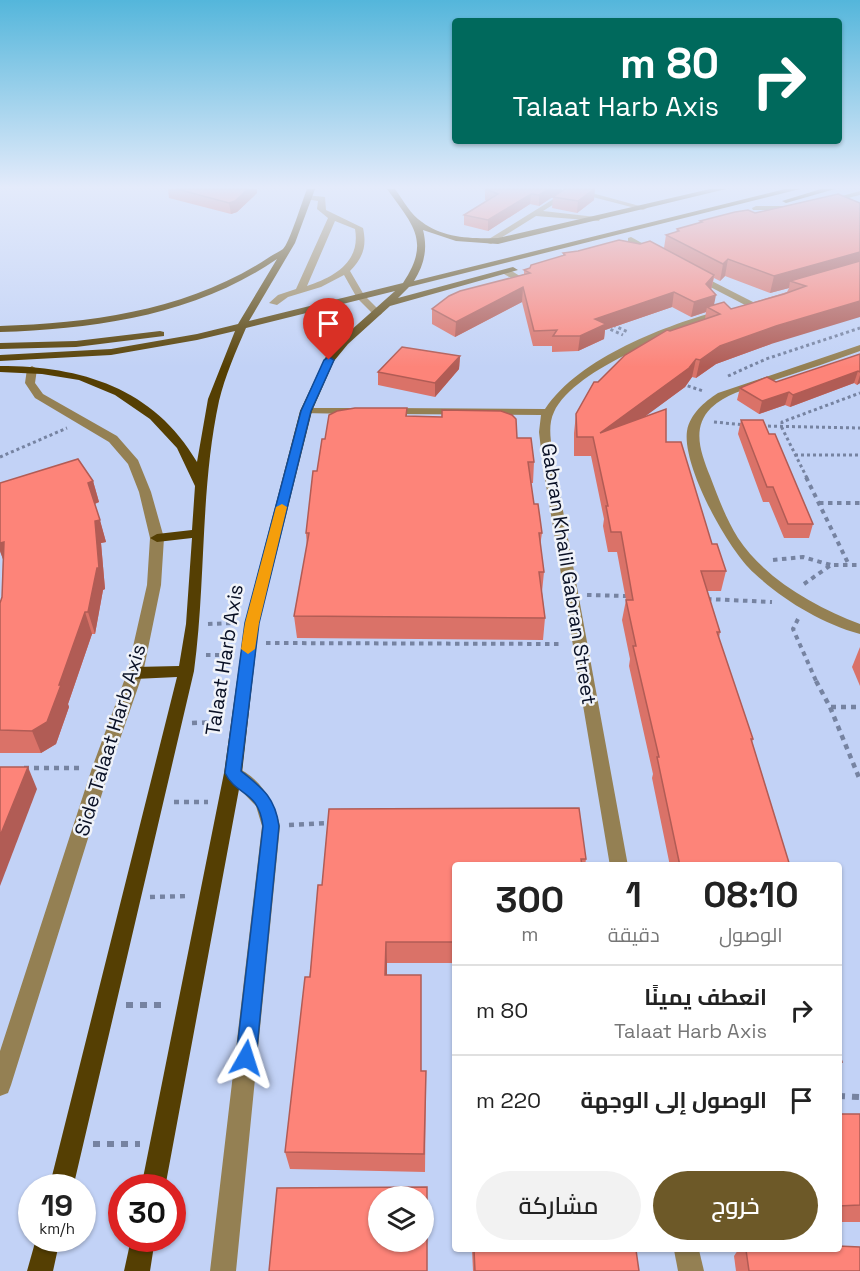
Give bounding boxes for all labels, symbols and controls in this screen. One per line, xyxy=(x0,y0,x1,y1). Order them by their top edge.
text: 80 m xyxy=(620,37,719,90)
icon: right xyxy=(740,42,818,120)
text: Talaat Harb Axis xyxy=(513,89,719,124)
pin xyxy=(303,298,354,360)
icon: arrive xyxy=(312,307,345,340)
street label: Gabran Khalil Gabran Street xyxy=(535,441,603,707)
street label: Talaat Harb Axis xyxy=(199,582,249,738)
street label: Side Talaat Harb Axis xyxy=(68,641,152,839)
text: 1 xyxy=(626,872,642,918)
text: 08:10 xyxy=(703,872,798,918)
text: 300 xyxy=(496,877,564,923)
text: m xyxy=(521,921,538,947)
text: دقيقة xyxy=(608,922,660,948)
text: الوصول xyxy=(719,922,783,948)
text: انعطف يمينًا xyxy=(644,983,767,1011)
icon: right xyxy=(785,994,818,1027)
text: 80 m xyxy=(476,996,528,1024)
text: Talaat Harb Axis xyxy=(614,1018,767,1044)
position arrow xyxy=(214,1026,278,1090)
icon: arrive xyxy=(785,1084,818,1117)
text: 220 m xyxy=(476,1086,541,1114)
text: الوصول إلى الوجهة xyxy=(581,1086,767,1114)
button: مشاركة xyxy=(476,1171,641,1240)
button: خروج xyxy=(653,1171,818,1240)
speed limit sign: 30 xyxy=(108,1174,186,1252)
text: 19 xyxy=(41,1186,73,1225)
map controls xyxy=(368,1186,434,1252)
button: layers xyxy=(368,1186,434,1252)
text: km/h xyxy=(39,1219,75,1238)

